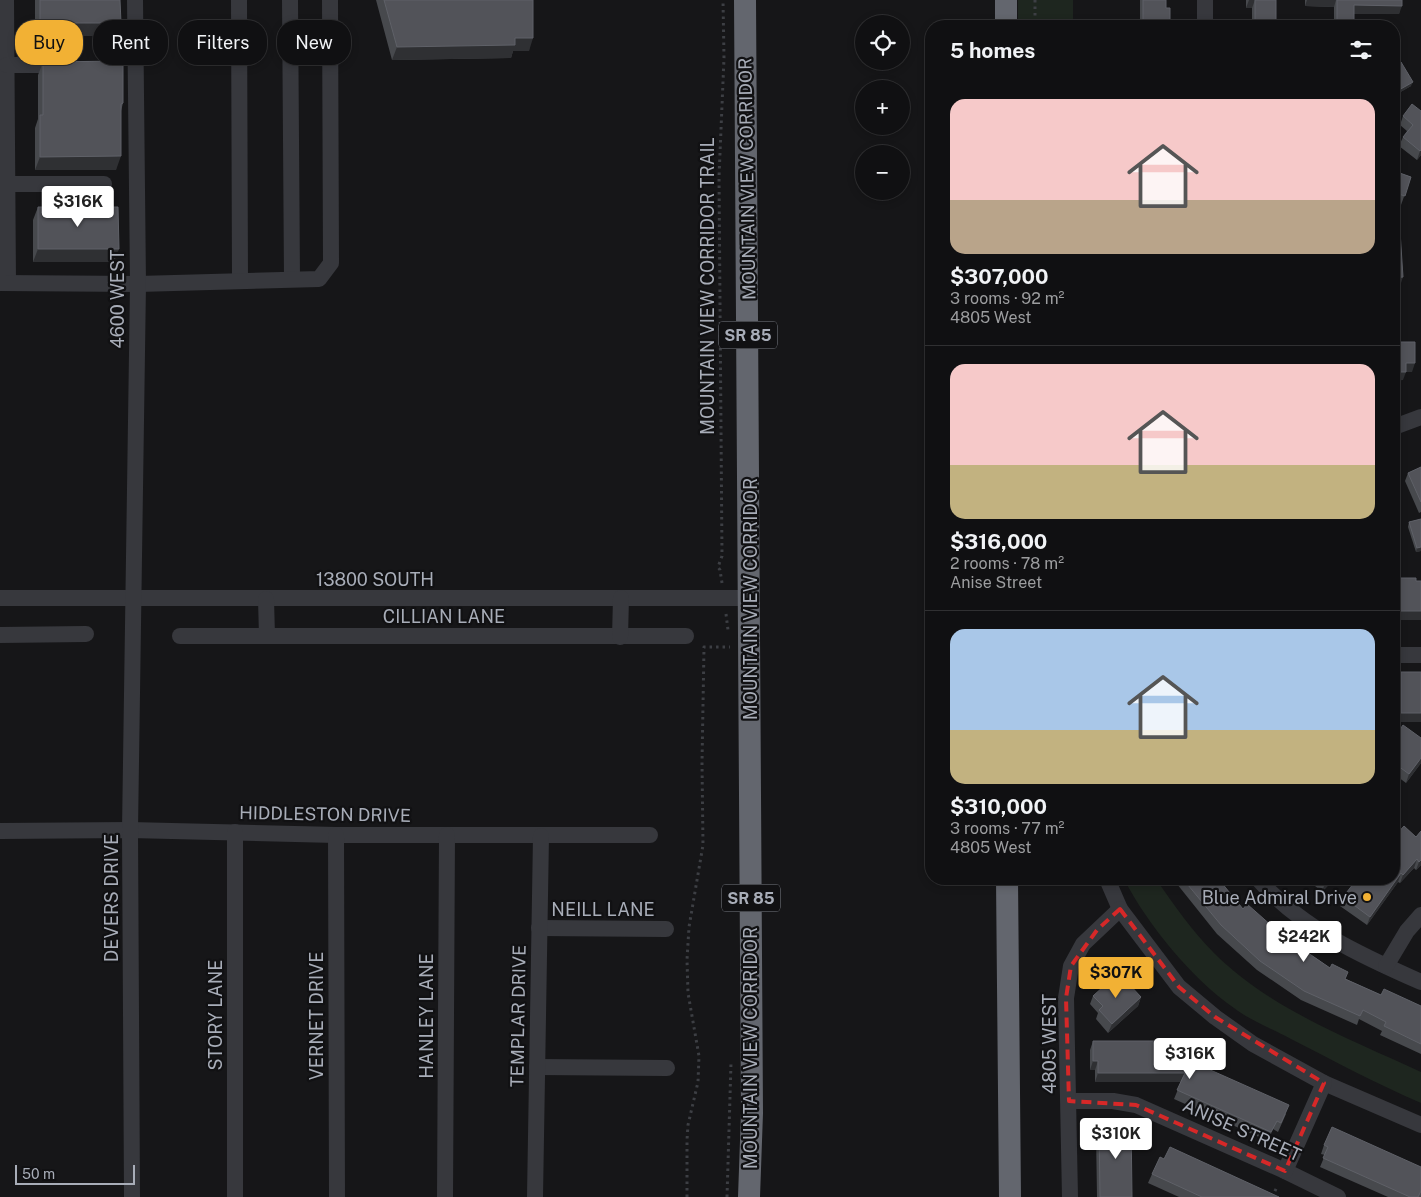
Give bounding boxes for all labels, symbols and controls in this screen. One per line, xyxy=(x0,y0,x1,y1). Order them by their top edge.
map controls xyxy=(855,15,910,200)
button: locate xyxy=(855,15,910,70)
chip: Buy xyxy=(15,20,83,65)
chip: Rent xyxy=(93,20,168,65)
chip: Filters xyxy=(178,20,267,65)
chip: New xyxy=(277,20,351,65)
icon: filters xyxy=(1347,36,1375,64)
text: 5 homes xyxy=(950,38,1035,63)
street label: MOUNTAIN VIEW CORRIDOR xyxy=(734,58,760,300)
button: + xyxy=(855,80,910,135)
icon: home xyxy=(1118,131,1208,221)
street label: MOUNTAIN VIEW CORRIDOR TRAIL xyxy=(697,137,718,435)
button: − xyxy=(855,145,910,200)
pin: $316K xyxy=(43,186,113,228)
text: $316K xyxy=(53,192,103,211)
street label: 4600 WEST xyxy=(107,249,128,349)
text: $307,000 xyxy=(950,264,1048,289)
text: 3 rooms · 92 m² xyxy=(950,289,1064,308)
text: 4805 West xyxy=(950,308,1032,327)
road number: SR 85 xyxy=(719,322,777,348)
icon: home xyxy=(1118,397,1208,487)
street label: MOUNTAIN VIEW CORRIDOR xyxy=(740,478,761,720)
text: $316,000 xyxy=(950,529,1047,554)
text: 2 rooms · 78 m² xyxy=(950,554,1064,573)
street label: 13800 SOUTH xyxy=(316,569,434,590)
text: Anise Street xyxy=(950,573,1042,592)
street label: CILLIAN LANE xyxy=(383,606,505,627)
icon: home xyxy=(1118,662,1208,752)
text: $310,000 xyxy=(950,794,1047,819)
street label: HIDDLESTON DRIVE xyxy=(239,802,411,826)
text: 3 rooms · 77 m² xyxy=(950,819,1064,838)
street label: DEVERS DRIVE xyxy=(101,834,122,962)
text: 4805 West xyxy=(950,838,1032,857)
road number: SR 85 xyxy=(722,884,780,911)
place label: Blue Admiral Drive xyxy=(1202,887,1357,908)
marker: Blue Admiral Drive xyxy=(1361,891,1373,903)
street label: NEILL LANE xyxy=(551,899,655,920)
pin: $242K xyxy=(1269,920,1339,963)
street label: MOUNTAIN VIEW CORRIDOR xyxy=(740,927,761,1169)
text: $242K xyxy=(1277,927,1331,946)
street label: TEMPLAR DRIVE xyxy=(506,945,530,1087)
street label: VERNET DRIVE xyxy=(306,952,327,1080)
street label: HANLEY LANE xyxy=(416,953,437,1079)
pin: $307K xyxy=(1081,956,1151,999)
street label: STORY LANE xyxy=(205,960,226,1070)
text: $307K xyxy=(1089,963,1143,982)
street label: 4805 WEST xyxy=(1039,994,1060,1094)
pin: $316K xyxy=(1155,1038,1225,1080)
text: $316K xyxy=(1165,1044,1215,1063)
street label: ANISE STREET xyxy=(1180,1095,1305,1166)
pin: $310K xyxy=(1081,1118,1151,1160)
text: $310K xyxy=(1091,1124,1141,1143)
scale bar xyxy=(15,1162,135,1185)
text: 50 m xyxy=(22,1166,55,1182)

